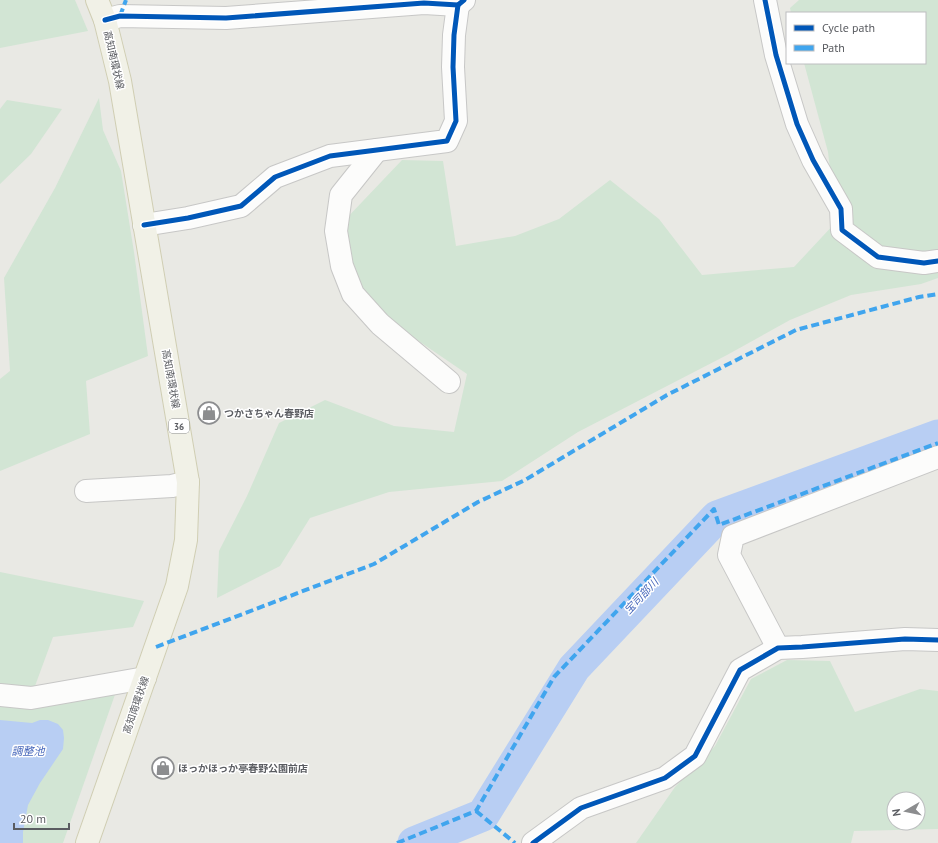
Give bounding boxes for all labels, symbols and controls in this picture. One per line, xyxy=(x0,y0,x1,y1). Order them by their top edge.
legend xyxy=(786,12,926,64)
text: Cycle path xyxy=(822,20,875,35)
street label: 高知南環状線 xyxy=(101,29,127,91)
text: Path xyxy=(822,40,845,55)
street label: 高知南環状線 xyxy=(159,348,183,410)
shop icon: つかさちゃん春野店 xyxy=(196,400,222,426)
place label: つかさちゃん春野店 xyxy=(224,407,314,420)
road number: 36 xyxy=(169,419,189,433)
water label: 宝司部川 xyxy=(621,574,662,617)
street label: 高知南環状線 xyxy=(120,675,152,735)
water label: 調整池 xyxy=(12,744,45,758)
shop icon: ほっかほっか亭春野公園前店 xyxy=(150,755,176,781)
place label: ほっかほっか亭春野公園前店 xyxy=(178,762,308,775)
north arrow xyxy=(886,791,926,831)
scale bar xyxy=(14,805,69,831)
text: N xyxy=(889,808,904,817)
text: 20 m xyxy=(20,811,46,826)

